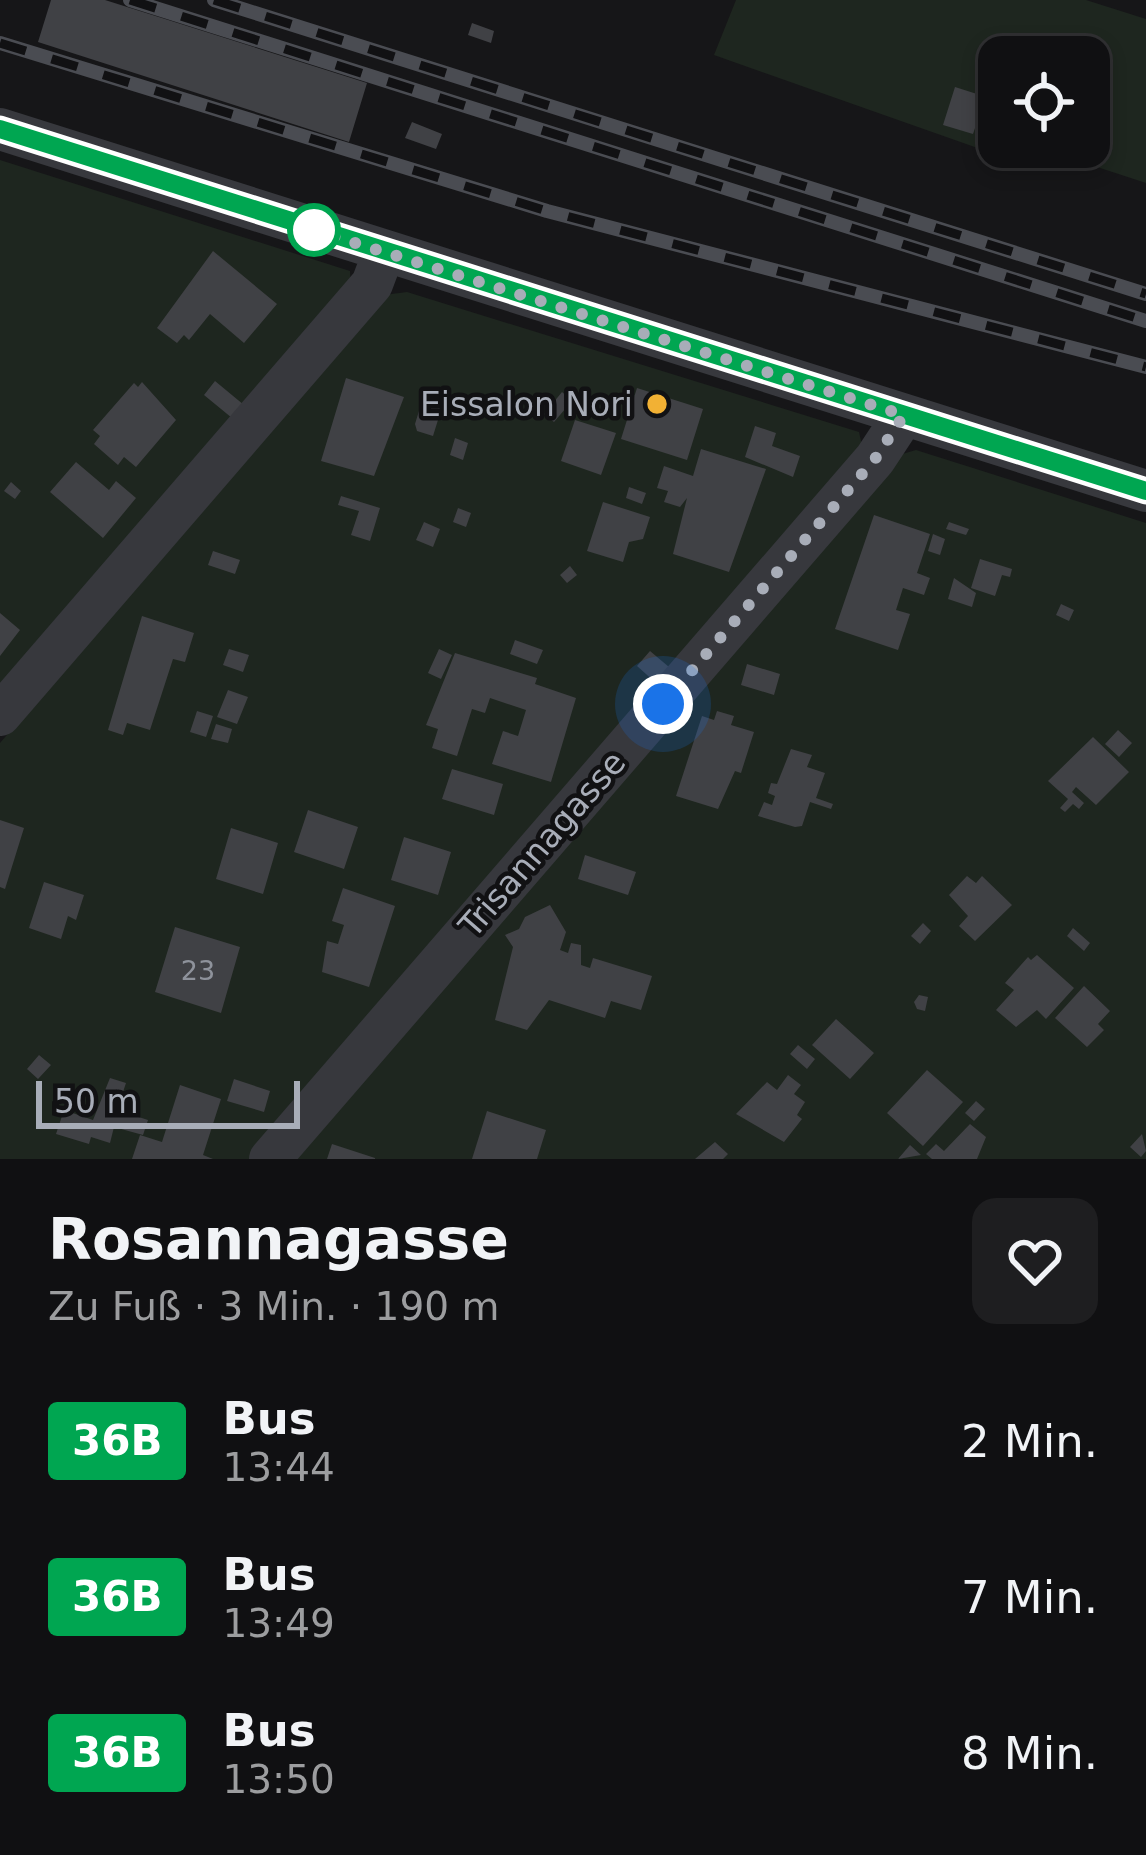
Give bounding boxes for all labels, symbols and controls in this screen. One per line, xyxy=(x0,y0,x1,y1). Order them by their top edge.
map controls xyxy=(978,36,1110,168)
button: locate xyxy=(978,36,1110,168)
unlabelled marker xyxy=(289,205,339,255)
place label: Eissalon Nori xyxy=(420,385,633,424)
marker: Eissalon Nori xyxy=(644,391,670,417)
your location xyxy=(633,674,693,734)
street label: Trisannagasse xyxy=(450,743,633,946)
house number: 23 xyxy=(181,955,215,986)
scale bar xyxy=(36,1075,300,1128)
text: 50 m xyxy=(54,1082,139,1121)
button: heart xyxy=(972,1198,1098,1324)
text: Rosannagasse xyxy=(48,1206,509,1272)
text: Zu Fuß · 3 Min. · 190 m xyxy=(48,1284,499,1329)
text: Bus xyxy=(222,1392,316,1445)
text: 2 Min. xyxy=(961,1415,1098,1468)
text: 36B xyxy=(72,1416,162,1465)
text: 13:44 xyxy=(222,1445,335,1490)
text: Bus xyxy=(222,1548,316,1601)
text: 7 Min. xyxy=(961,1571,1098,1624)
text: 36B xyxy=(72,1572,162,1621)
text: 13:49 xyxy=(222,1601,335,1646)
text: Bus xyxy=(222,1704,316,1757)
text: 8 Min. xyxy=(961,1727,1098,1780)
text: 36B xyxy=(72,1728,162,1777)
text: 13:50 xyxy=(222,1757,335,1802)

